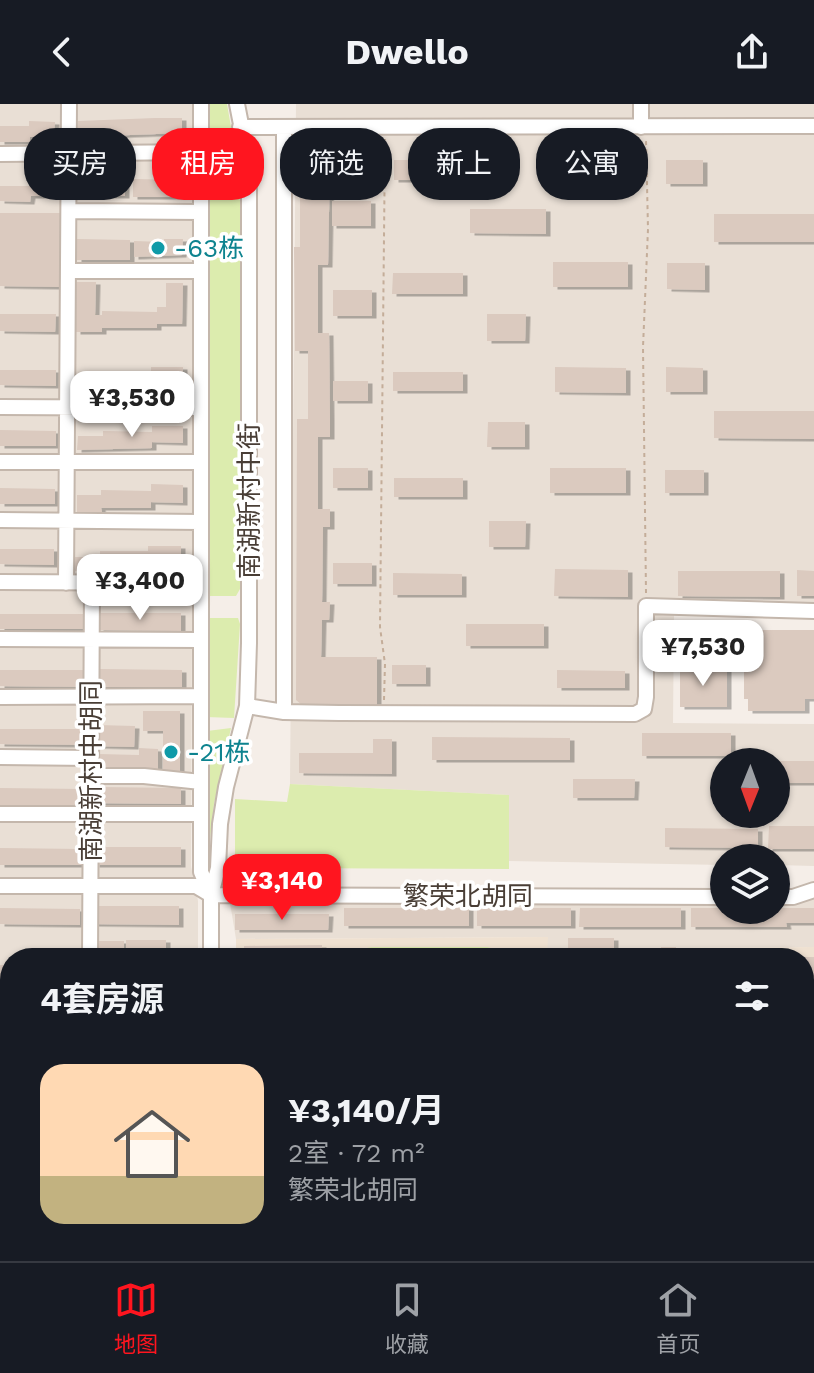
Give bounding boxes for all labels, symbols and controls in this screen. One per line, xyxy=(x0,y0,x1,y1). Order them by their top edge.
icon: back xyxy=(40,30,84,74)
icon: share xyxy=(730,30,774,74)
text: Dwello xyxy=(345,31,469,73)
chip: 买房 xyxy=(24,128,136,200)
chip: 租房 xyxy=(152,128,264,200)
chip: 筛选 xyxy=(280,128,392,200)
chip: 新上 xyxy=(408,128,520,200)
chip: 公寓 xyxy=(536,128,648,200)
place label: -63栋 xyxy=(174,233,244,263)
marker: -63栋 xyxy=(149,239,167,257)
pin: ¥3,530 xyxy=(67,371,197,439)
text: ¥3,530 xyxy=(88,382,176,412)
street label: 南湖新村中街 xyxy=(234,423,264,579)
pin: ¥3,400 xyxy=(75,554,205,622)
text: ¥3,400 xyxy=(95,565,185,595)
pin: ¥7,530 xyxy=(638,620,768,688)
text: ¥7,530 xyxy=(661,631,745,661)
street label: 南湖新村中胡同 xyxy=(76,680,106,862)
place label: -21栋 xyxy=(187,737,251,767)
marker: -21栋 xyxy=(162,743,180,761)
north arrow xyxy=(710,748,790,828)
map controls xyxy=(710,748,790,924)
button: layers xyxy=(710,844,790,924)
pin: ¥3,140 xyxy=(217,854,347,922)
text: ¥3,140 xyxy=(241,865,323,895)
street label: 繁荣北胡同 xyxy=(403,881,533,911)
icon: filters xyxy=(730,974,774,1018)
text: 4套房源 xyxy=(40,979,164,1019)
text: ¥3,140/月 xyxy=(288,1090,445,1130)
icon: home xyxy=(104,1096,200,1192)
text: 2室 · 72 m² xyxy=(288,1138,425,1168)
text: 繁荣北胡同 xyxy=(288,1175,418,1205)
tab: 地图 xyxy=(114,1278,158,1358)
tab: 收藏 xyxy=(385,1278,429,1358)
tab: 首页 xyxy=(656,1278,700,1358)

